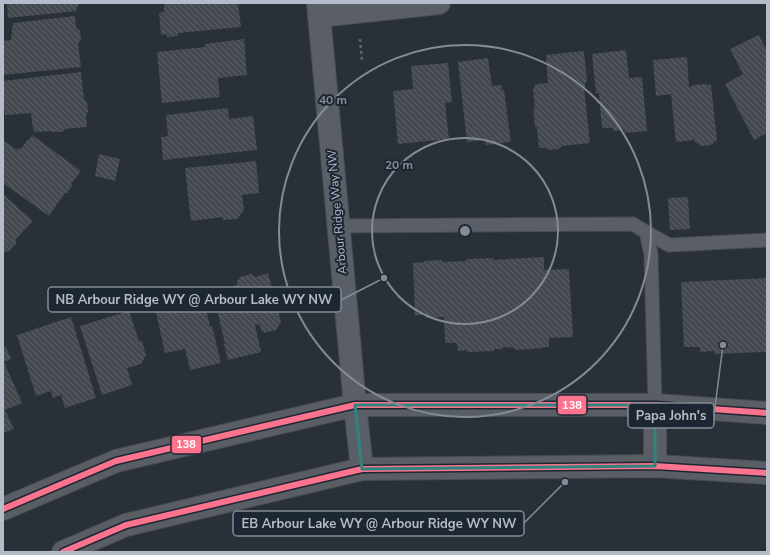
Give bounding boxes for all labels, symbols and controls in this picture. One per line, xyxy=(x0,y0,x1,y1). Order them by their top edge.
text: 40 m xyxy=(319,92,347,108)
street label: Arbour Ridge Way NW xyxy=(324,149,350,275)
text: 20 m xyxy=(385,157,413,173)
centre of rings xyxy=(458,224,472,238)
callout: NB Arbour Ridge WY @ Arbour Lake WY NW xyxy=(48,287,341,312)
text: NB Arbour Ridge WY @ Arbour Lake WY NW xyxy=(55,291,333,309)
line badge: 138 xyxy=(557,395,587,415)
text: 138 xyxy=(562,398,582,413)
callout: Papa John's xyxy=(628,403,714,428)
text: Papa John's xyxy=(636,407,706,425)
line badge: 138 xyxy=(171,435,202,454)
text: 138 xyxy=(176,437,196,452)
callout: EB Arbour Lake WY @ Arbour Ridge WY NW xyxy=(233,511,524,536)
text: EB Arbour Lake WY @ Arbour Ridge WY NW xyxy=(241,515,517,533)

